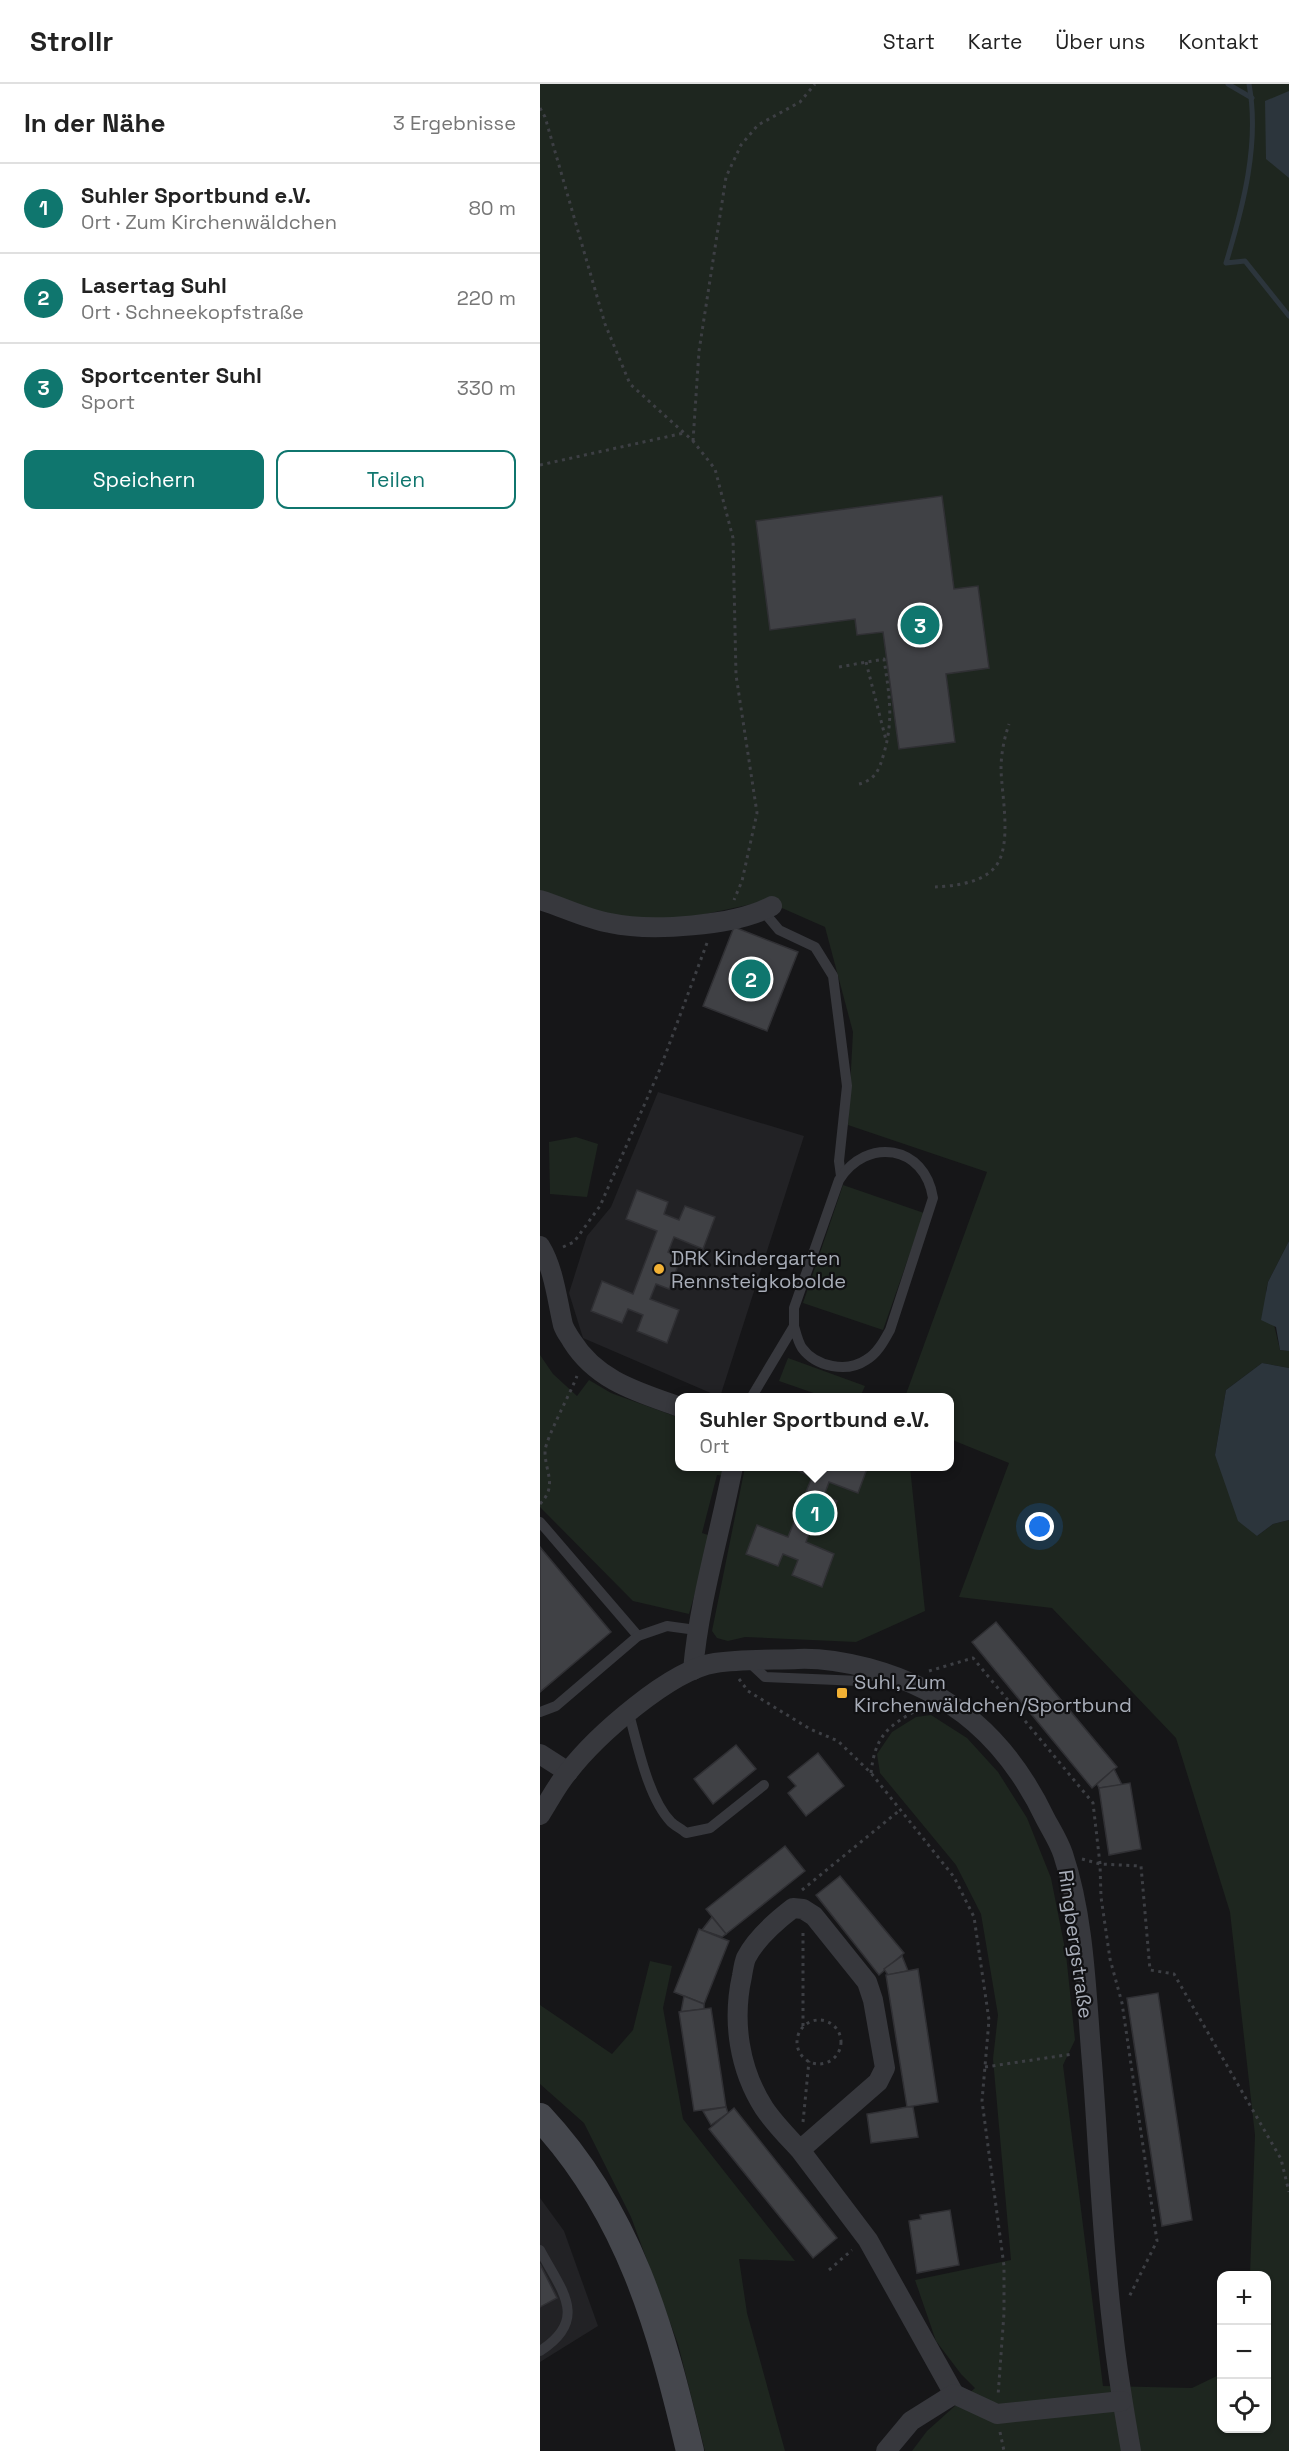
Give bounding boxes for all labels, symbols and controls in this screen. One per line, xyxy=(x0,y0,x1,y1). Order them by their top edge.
text: Strollr xyxy=(30,23,113,59)
text: Start xyxy=(883,28,935,55)
text: Karte xyxy=(968,28,1022,55)
text: Über uns xyxy=(1055,28,1145,55)
text: Kontakt xyxy=(1178,28,1259,55)
text: In der Nähe xyxy=(24,106,165,140)
text: 3 Ergebnisse xyxy=(393,110,516,136)
text: Suhler Sportbund e.V. xyxy=(81,181,311,209)
text: 1 xyxy=(39,195,48,221)
text: 80 m xyxy=(468,195,516,221)
text: Ort · Zum Kirchenwäldchen xyxy=(81,209,337,235)
text: Lasertag Suhl xyxy=(81,271,227,299)
text: 2 xyxy=(38,285,49,311)
text: 220 m xyxy=(457,285,516,311)
text: Ort · Schneekopfstraße xyxy=(81,299,304,325)
text: Sportcenter Suhl xyxy=(81,361,262,389)
text: 3 xyxy=(37,375,50,401)
text: 330 m xyxy=(457,375,516,401)
text: Sport xyxy=(81,389,135,415)
button: Speichern xyxy=(24,450,264,509)
button: Teilen xyxy=(276,450,516,509)
pin: 3 xyxy=(900,602,940,648)
pin: 2 xyxy=(732,956,770,1002)
place label: DRK Kindergarten Rennsteigkobolde xyxy=(671,1245,846,1294)
marker: DRK Kindergarten Rennsteigkobolde xyxy=(652,1262,666,1276)
popup xyxy=(675,1393,954,1471)
text: Suhler Sportbund e.V. xyxy=(700,1405,930,1433)
text: Ort xyxy=(700,1433,730,1459)
pin: 1 xyxy=(796,1490,834,1536)
your location xyxy=(1025,1512,1054,1541)
place label: Suhl, Zum Kirchenwäldchen/Sportbund xyxy=(854,1669,1132,1718)
marker: Suhl, Zum Kirchenwäldchen/Sportbund xyxy=(835,1686,849,1700)
street label: Ringbergstraße xyxy=(1053,1868,1099,2020)
map controls xyxy=(1217,2271,1271,2433)
button: + xyxy=(1217,2271,1271,2325)
button: − xyxy=(1217,2325,1271,2379)
button: locate xyxy=(1217,2379,1271,2433)

